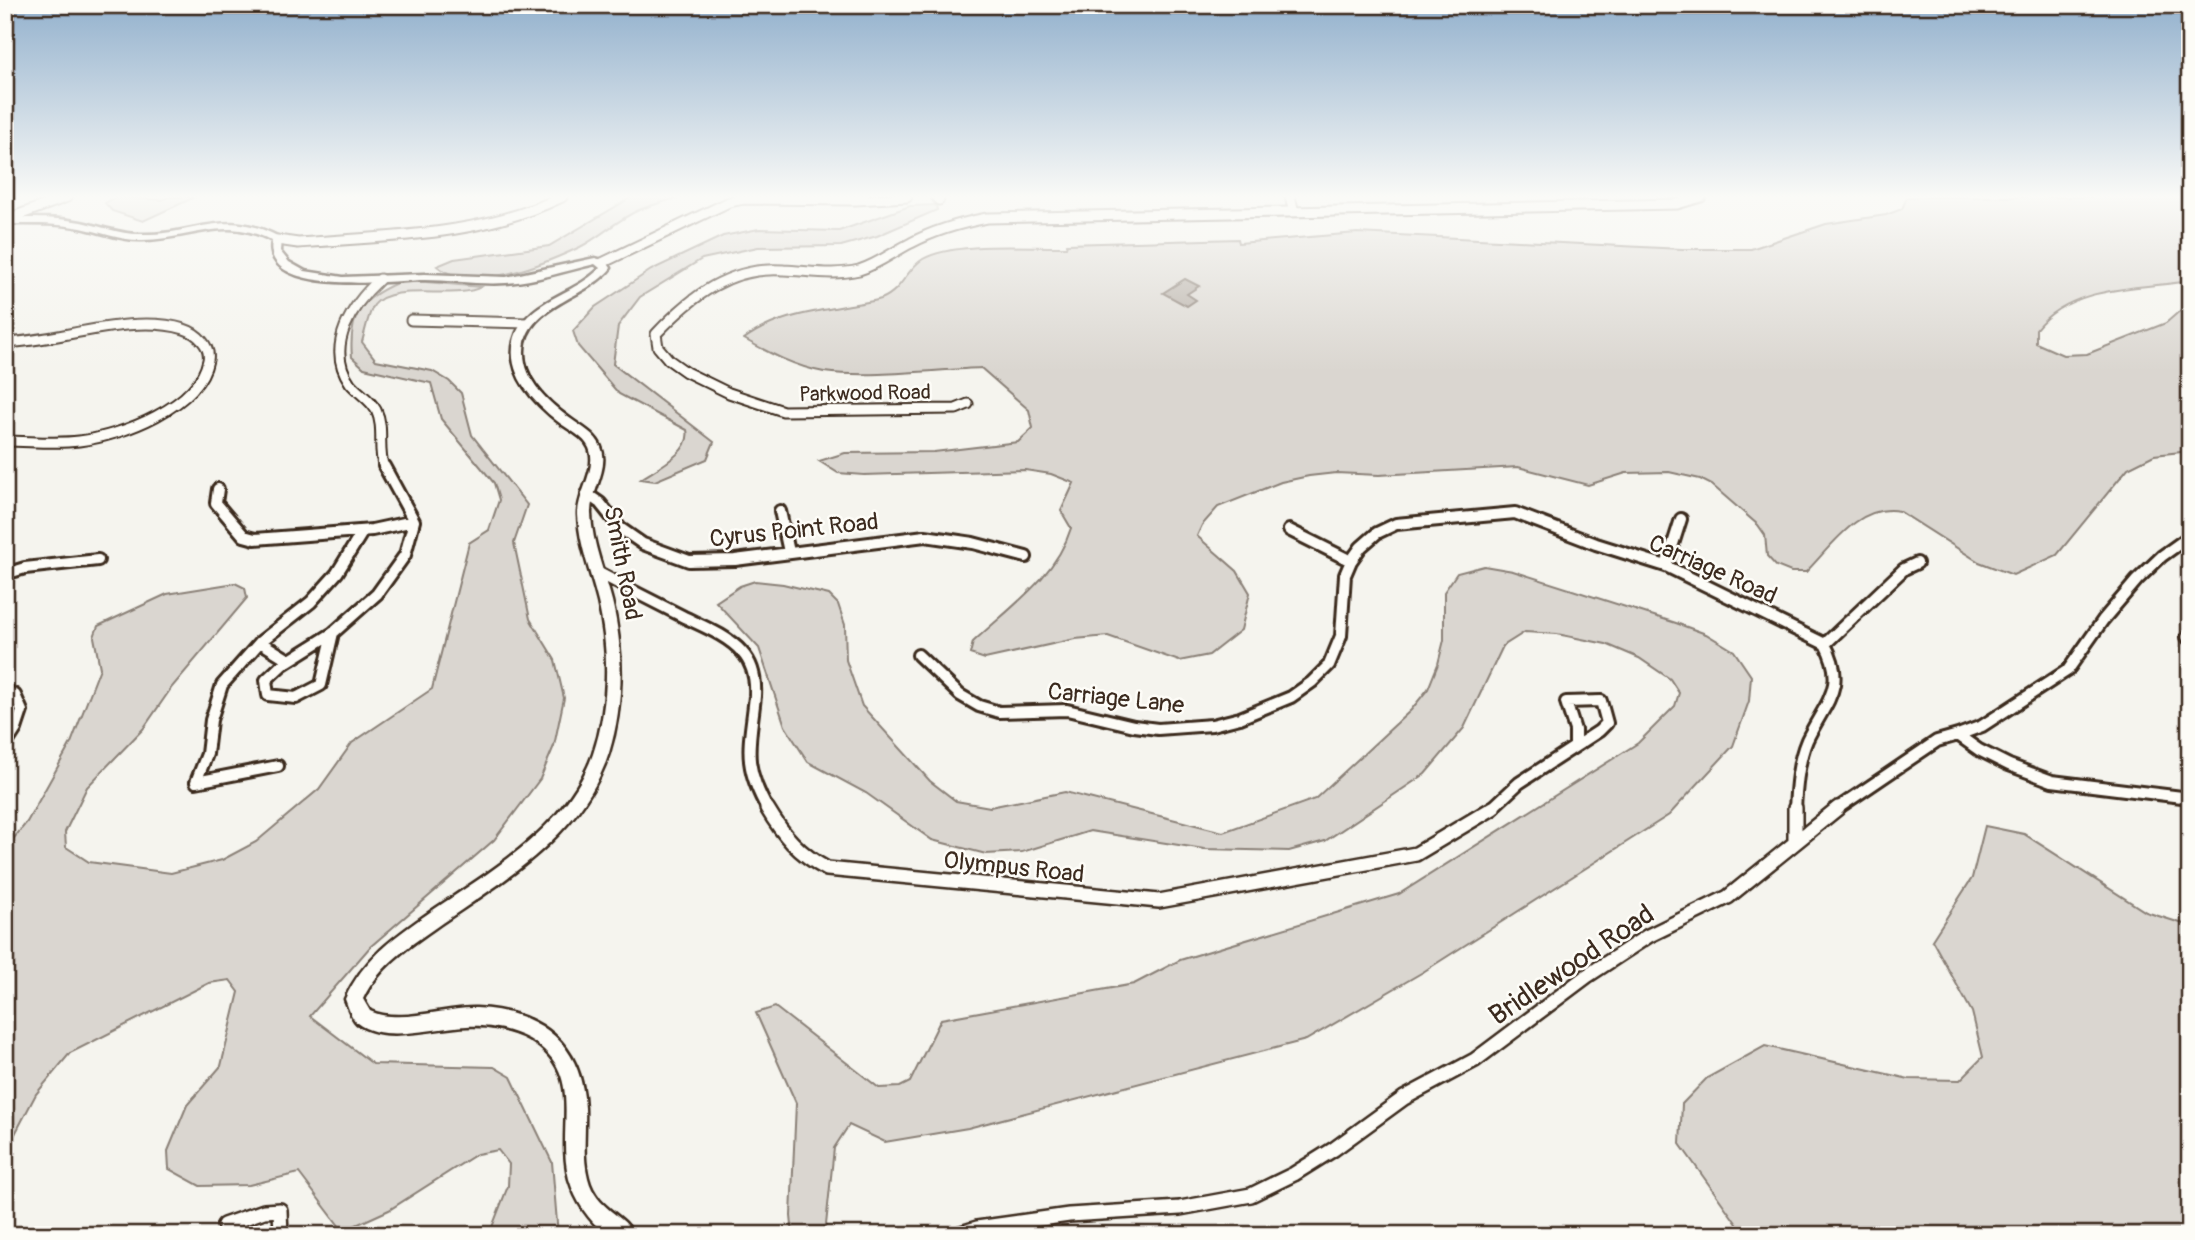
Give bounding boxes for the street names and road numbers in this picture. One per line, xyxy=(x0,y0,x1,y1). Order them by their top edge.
street label: Parkwood Road xyxy=(799,379,931,408)
street label: Smith Road xyxy=(597,504,648,623)
street label: Cyrus Point Road xyxy=(708,507,880,554)
street label: Carriage Road xyxy=(1644,528,1781,611)
street label: Carriage Lane xyxy=(1046,677,1186,720)
street label: Olympus Road xyxy=(942,846,1086,889)
street label: Bridlewood Road xyxy=(1483,897,1661,1033)

